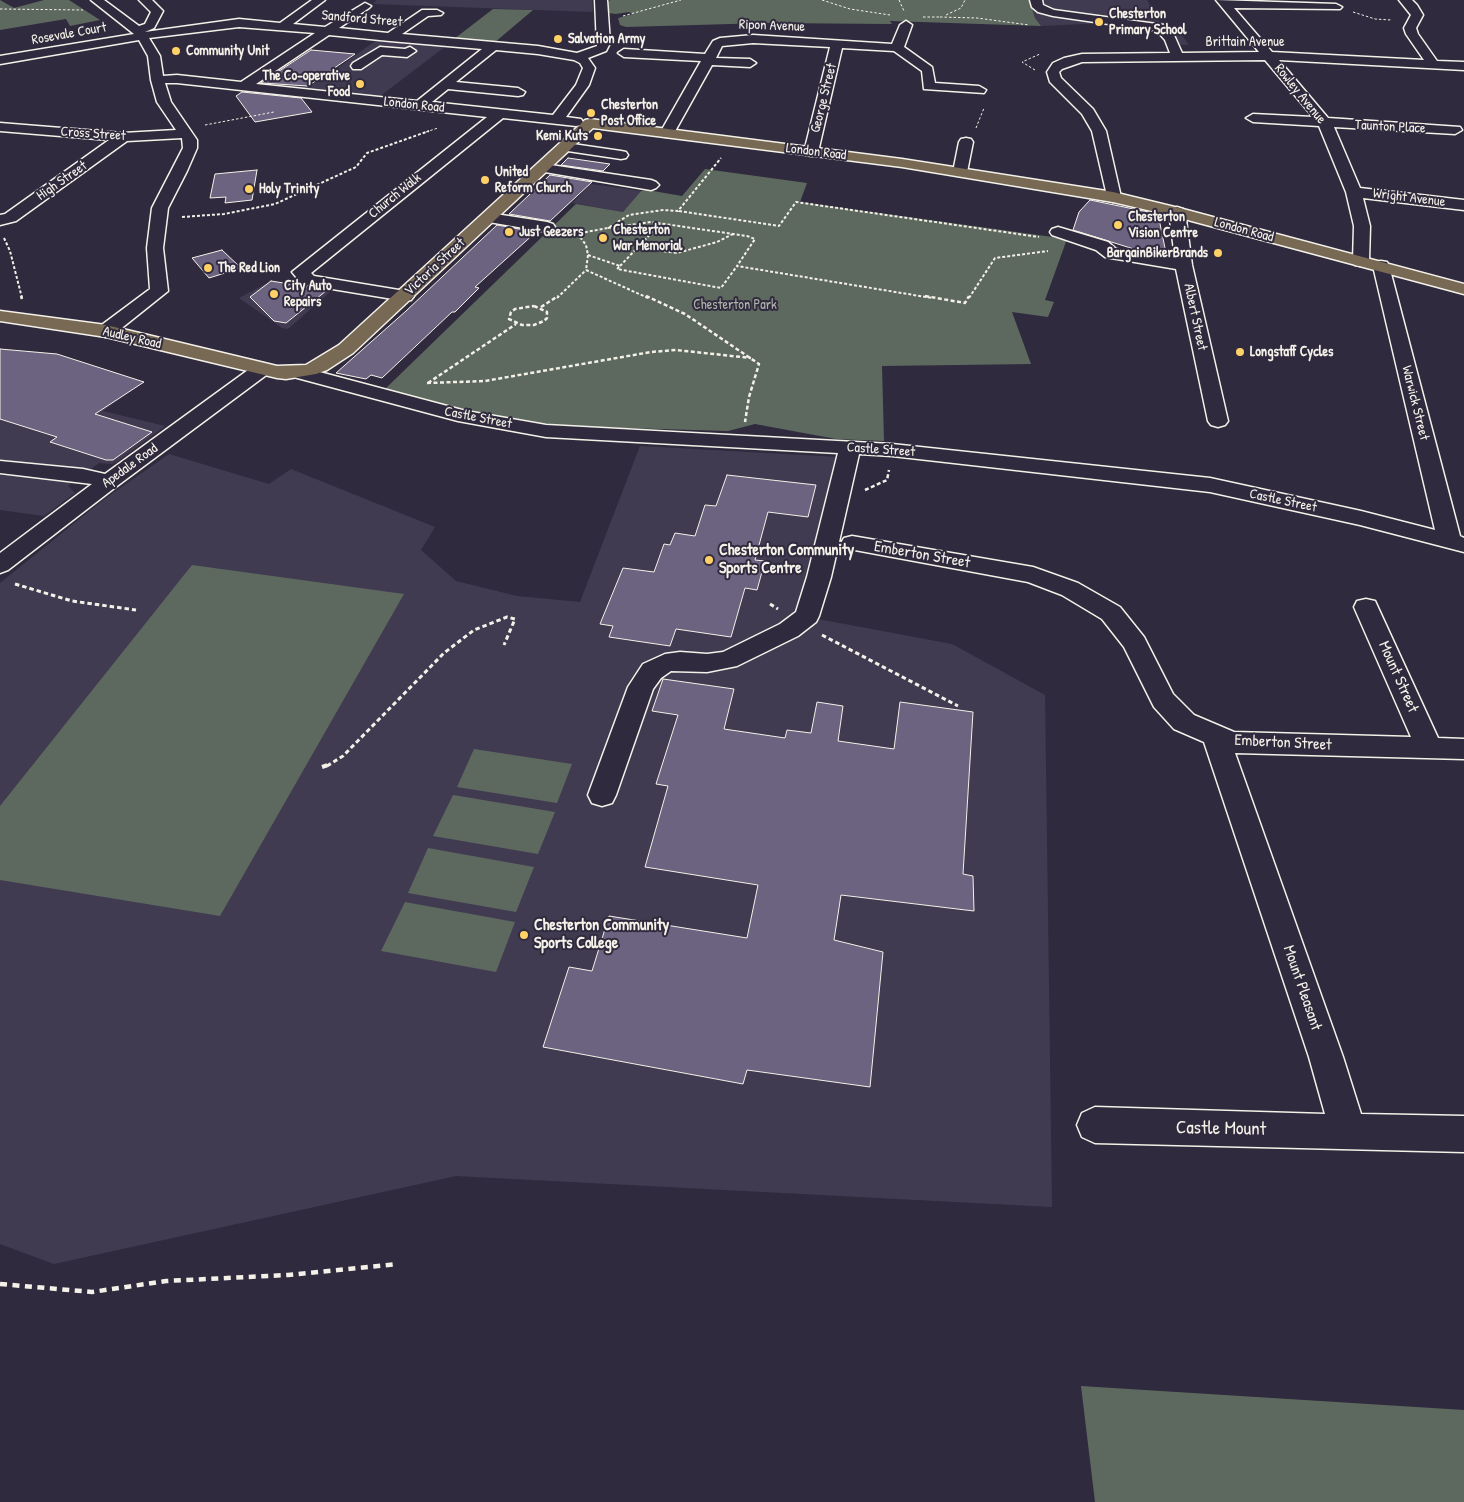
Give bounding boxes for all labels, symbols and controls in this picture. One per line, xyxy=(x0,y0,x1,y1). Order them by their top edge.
place label: Chesterton Primary School xyxy=(1109,6,1187,38)
street label: Sandford Street xyxy=(321,7,403,31)
street label: Ripon Avenue xyxy=(739,16,805,36)
marker: Chesterton Primary School xyxy=(1093,16,1105,28)
street label: Rosevale Court xyxy=(30,19,108,49)
place label: Salvation Army xyxy=(568,31,646,47)
marker: Salvation Army xyxy=(552,33,564,45)
street label: Brittain Avenue xyxy=(1206,34,1284,50)
place label: Community Unit xyxy=(186,43,269,59)
marker: Community Unit xyxy=(170,45,182,57)
street label: Rowley Avenue xyxy=(1271,61,1329,127)
street label: George Street xyxy=(807,62,841,134)
place label: The Co-operative Food xyxy=(263,68,350,100)
marker: The Co-operative Food xyxy=(354,78,366,90)
street label: London Road xyxy=(383,93,445,117)
place label: Chesterton Post Office xyxy=(601,97,658,130)
marker: Chesterton Post Office xyxy=(585,107,597,119)
street label: Taunton Place xyxy=(1354,117,1426,137)
street label: Cross Street xyxy=(60,123,126,145)
place label: Kemi Kuts xyxy=(536,128,588,144)
marker: Kemi Kuts xyxy=(592,130,604,142)
street label: London Road xyxy=(785,140,847,164)
street label: High Street xyxy=(34,158,90,204)
place label: United Reform Church xyxy=(495,164,572,196)
street label: Church Walk xyxy=(365,170,425,222)
marker: United Reform Church xyxy=(479,174,491,186)
place label: Holy Trinity xyxy=(259,181,319,197)
marker: Holy Trinity xyxy=(243,183,255,195)
street label: Wright Avenue xyxy=(1372,185,1446,211)
place label: Chesterton Vision Centre xyxy=(1128,209,1198,242)
street label: London Road xyxy=(1212,214,1276,246)
marker: Chesterton Vision Centre xyxy=(1112,219,1124,231)
place label: Chesterton War Memorial xyxy=(613,222,683,254)
place label: Just Geezers xyxy=(519,224,583,240)
marker: Just Geezers xyxy=(503,226,515,238)
marker: Chesterton War Memorial xyxy=(597,232,609,244)
street label: Victoria Street xyxy=(401,235,469,299)
place label: BargainBikerBrands xyxy=(1107,245,1208,261)
marker: BargainBikerBrands xyxy=(1212,247,1224,259)
place label: The Red Lion xyxy=(218,260,280,276)
marker: The Red Lion xyxy=(202,262,214,274)
place label: City Auto Repairs xyxy=(284,278,332,310)
street label: Albert Street xyxy=(1180,282,1210,352)
marker: City Auto Repairs xyxy=(268,288,280,300)
park label: Chesterton Park xyxy=(693,297,777,313)
street label: Audley Road xyxy=(101,323,163,353)
place label: Longstaff Cycles xyxy=(1250,344,1333,360)
marker: Longstaff Cycles xyxy=(1234,346,1246,358)
street label: Warwick Street xyxy=(1398,364,1432,442)
street label: Castle Street xyxy=(443,403,513,433)
street label: Castle Street xyxy=(846,439,916,461)
street label: Apedale Road xyxy=(99,440,161,492)
street label: Castle Street xyxy=(1248,486,1318,516)
street label: Emberton Street xyxy=(872,537,972,573)
place label: Chesterton Community Sports Centre xyxy=(719,541,854,579)
marker: Chesterton Community Sports Centre xyxy=(703,554,715,566)
street label: Mount Street xyxy=(1374,638,1422,716)
street label: Emberton Street xyxy=(1234,731,1332,755)
place label: Chesterton Community Sports College xyxy=(534,916,669,954)
marker: Chesterton Community Sports College xyxy=(518,929,530,941)
street label: Mount Pleasant xyxy=(1279,943,1325,1033)
street label: Castle Mount xyxy=(1176,1117,1266,1141)

